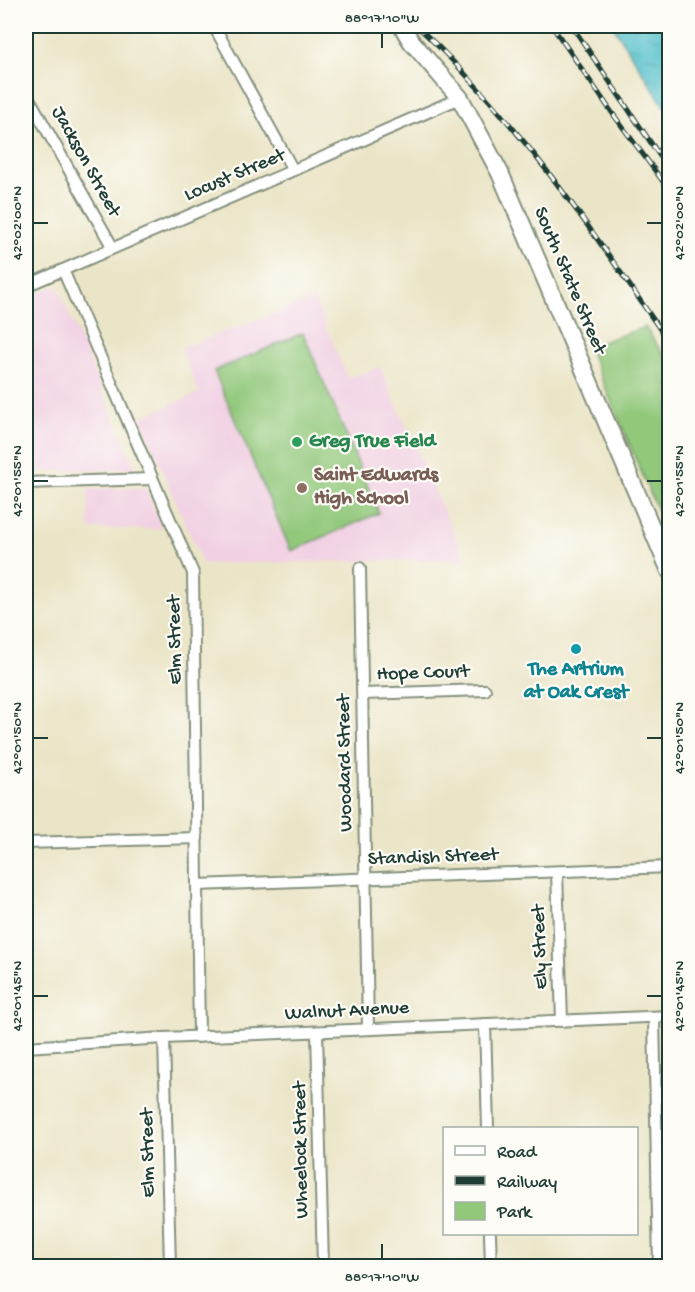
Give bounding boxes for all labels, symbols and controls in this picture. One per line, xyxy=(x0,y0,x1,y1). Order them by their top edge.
text: 88°17'10"W xyxy=(345,10,419,28)
street label: Jackson Street xyxy=(45,103,126,223)
street label: Locust Street xyxy=(181,144,291,208)
text: 42°02'00"N xyxy=(9,186,27,260)
text: 42°02'00"N xyxy=(671,186,689,260)
street label: South State Street xyxy=(528,204,611,360)
place label: Greg True Field xyxy=(309,431,438,454)
marker: Greg True Field xyxy=(290,435,304,449)
text: 42°01'55"N xyxy=(9,445,27,517)
text: 42°01'55"N xyxy=(671,445,689,517)
place label: Saint Edwards High School xyxy=(314,465,440,511)
marker: Saint Edwards High School xyxy=(295,481,309,495)
street label: Elm Street xyxy=(164,593,188,685)
marker: The Artrium at Oak Crest xyxy=(569,642,583,656)
place label: The Artrium at Oak Crest xyxy=(523,659,630,705)
street label: Hope Court xyxy=(376,661,471,687)
street label: Woodard Street xyxy=(333,692,359,832)
text: 42°01'50"N xyxy=(9,702,27,774)
text: 42°01'50"N xyxy=(671,702,689,774)
street label: Standish Street xyxy=(367,844,500,872)
street label: Ely Street xyxy=(528,902,554,990)
text: 42°01'45"N xyxy=(9,960,27,1031)
text: 42°01'45"N xyxy=(671,960,689,1031)
street label: Walnut Avenue xyxy=(284,997,410,1027)
street label: Wheelock Street xyxy=(289,1079,315,1219)
street label: Elm Street xyxy=(137,1106,161,1198)
legend xyxy=(443,1127,638,1235)
text: Road xyxy=(497,1143,538,1164)
text: Railway xyxy=(497,1173,557,1194)
text: Park xyxy=(496,1203,533,1224)
text: 88°17'10"W xyxy=(345,1269,419,1287)

